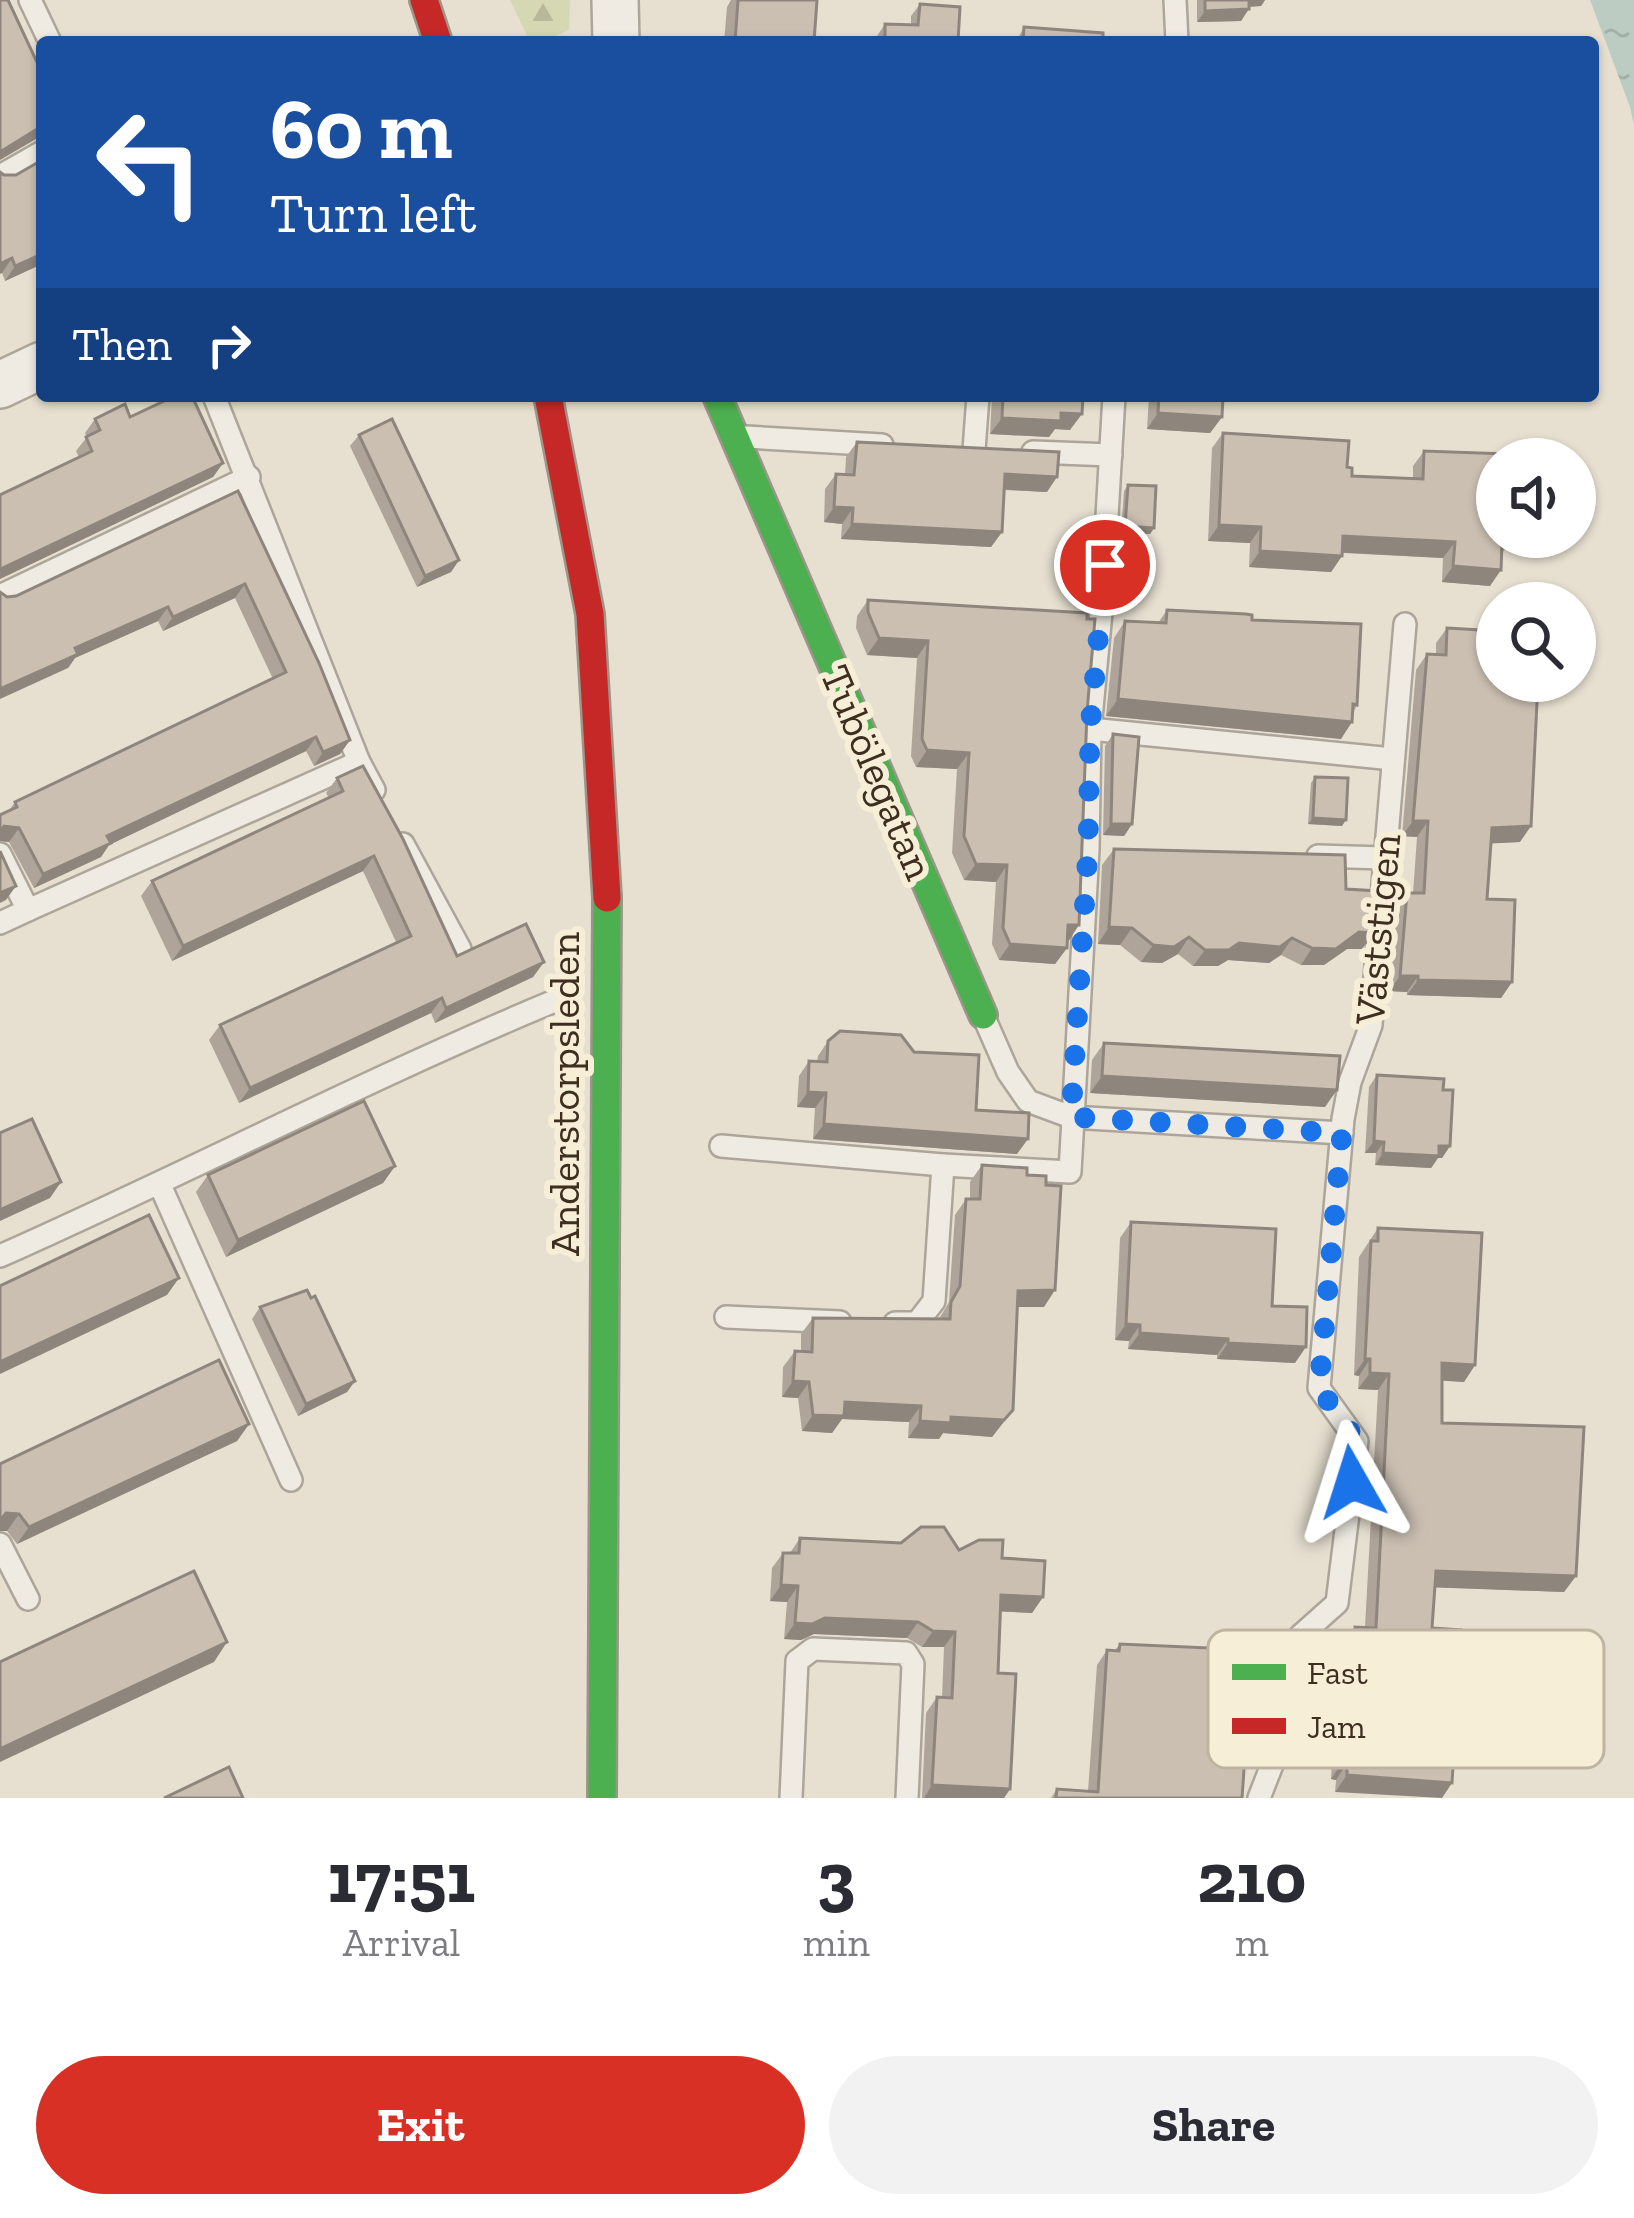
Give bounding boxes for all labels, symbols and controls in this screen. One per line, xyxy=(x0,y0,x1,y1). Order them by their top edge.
text: 60 m xyxy=(270,79,453,180)
icon: left xyxy=(72,84,228,240)
text: Turn left xyxy=(270,181,477,246)
icon: right xyxy=(196,312,262,378)
text: Then xyxy=(72,318,172,372)
map controls xyxy=(1476,438,1596,702)
button: sound xyxy=(1476,438,1596,558)
pin xyxy=(1054,514,1156,616)
icon: arrive xyxy=(1072,532,1138,598)
button: search xyxy=(1476,582,1596,702)
street label: Tubölegatan xyxy=(810,657,946,887)
street label: Väststigen xyxy=(1344,831,1411,1028)
street label: Anderstorpsleden xyxy=(539,932,590,1256)
position arrow xyxy=(1289,1419,1415,1545)
legend xyxy=(1208,1630,1604,1768)
text: Fast xyxy=(1307,1653,1368,1692)
text: Jam xyxy=(1307,1707,1366,1746)
text: 17:51 xyxy=(328,1834,475,1920)
text: 3 xyxy=(817,1834,855,1920)
text: 210 xyxy=(1197,1834,1307,1920)
text: Arrival xyxy=(343,1919,460,1966)
text: min xyxy=(803,1919,870,1966)
text: m xyxy=(1235,1919,1269,1966)
button: Exit xyxy=(36,2056,805,2194)
button: Share xyxy=(829,2056,1598,2194)

